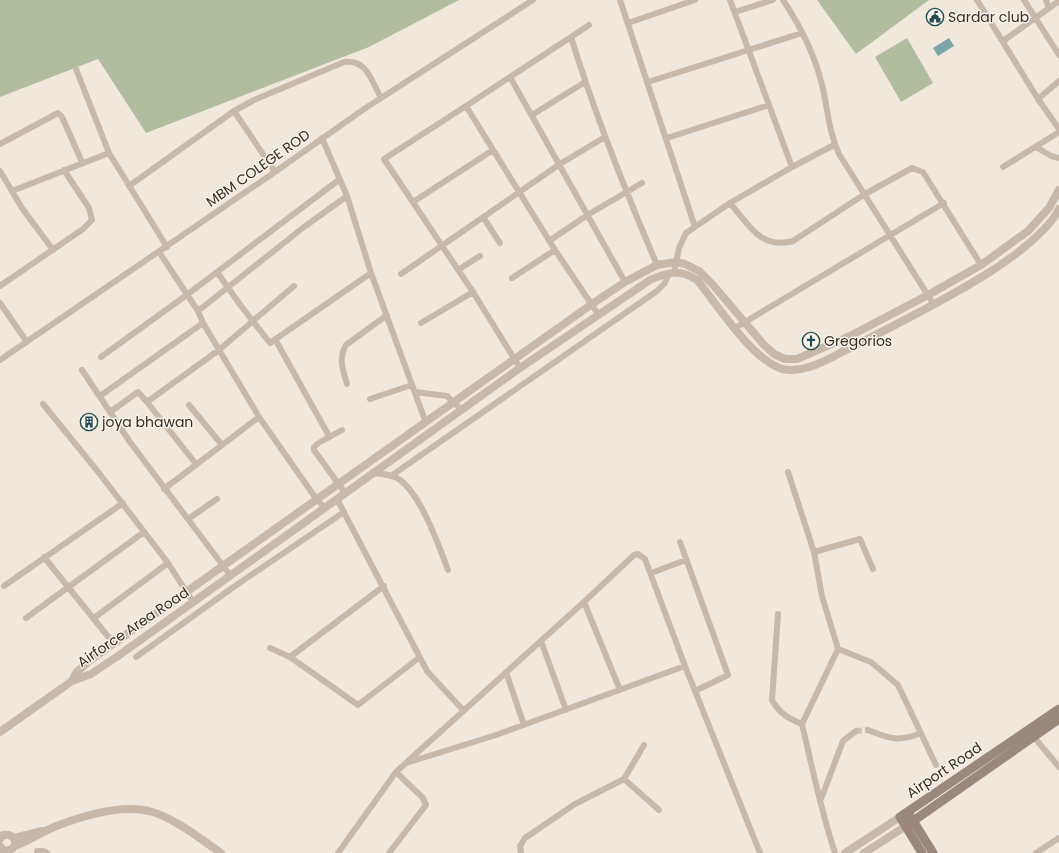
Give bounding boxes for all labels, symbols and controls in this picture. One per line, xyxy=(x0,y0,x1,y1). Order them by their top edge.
public building icon: Sardar club xyxy=(925,7,945,27)
place label: Sardar club xyxy=(948,7,1029,27)
street label: MBM COLEGE ROD xyxy=(202,125,314,211)
church icon: Gregorios xyxy=(801,331,821,351)
place label: Gregorios xyxy=(824,331,892,351)
building icon: joya bhawan xyxy=(79,412,99,432)
place label: joya bhawan xyxy=(101,412,193,432)
street label: Airforce Area Road xyxy=(73,582,193,672)
street label: Airport Road xyxy=(902,737,986,803)

